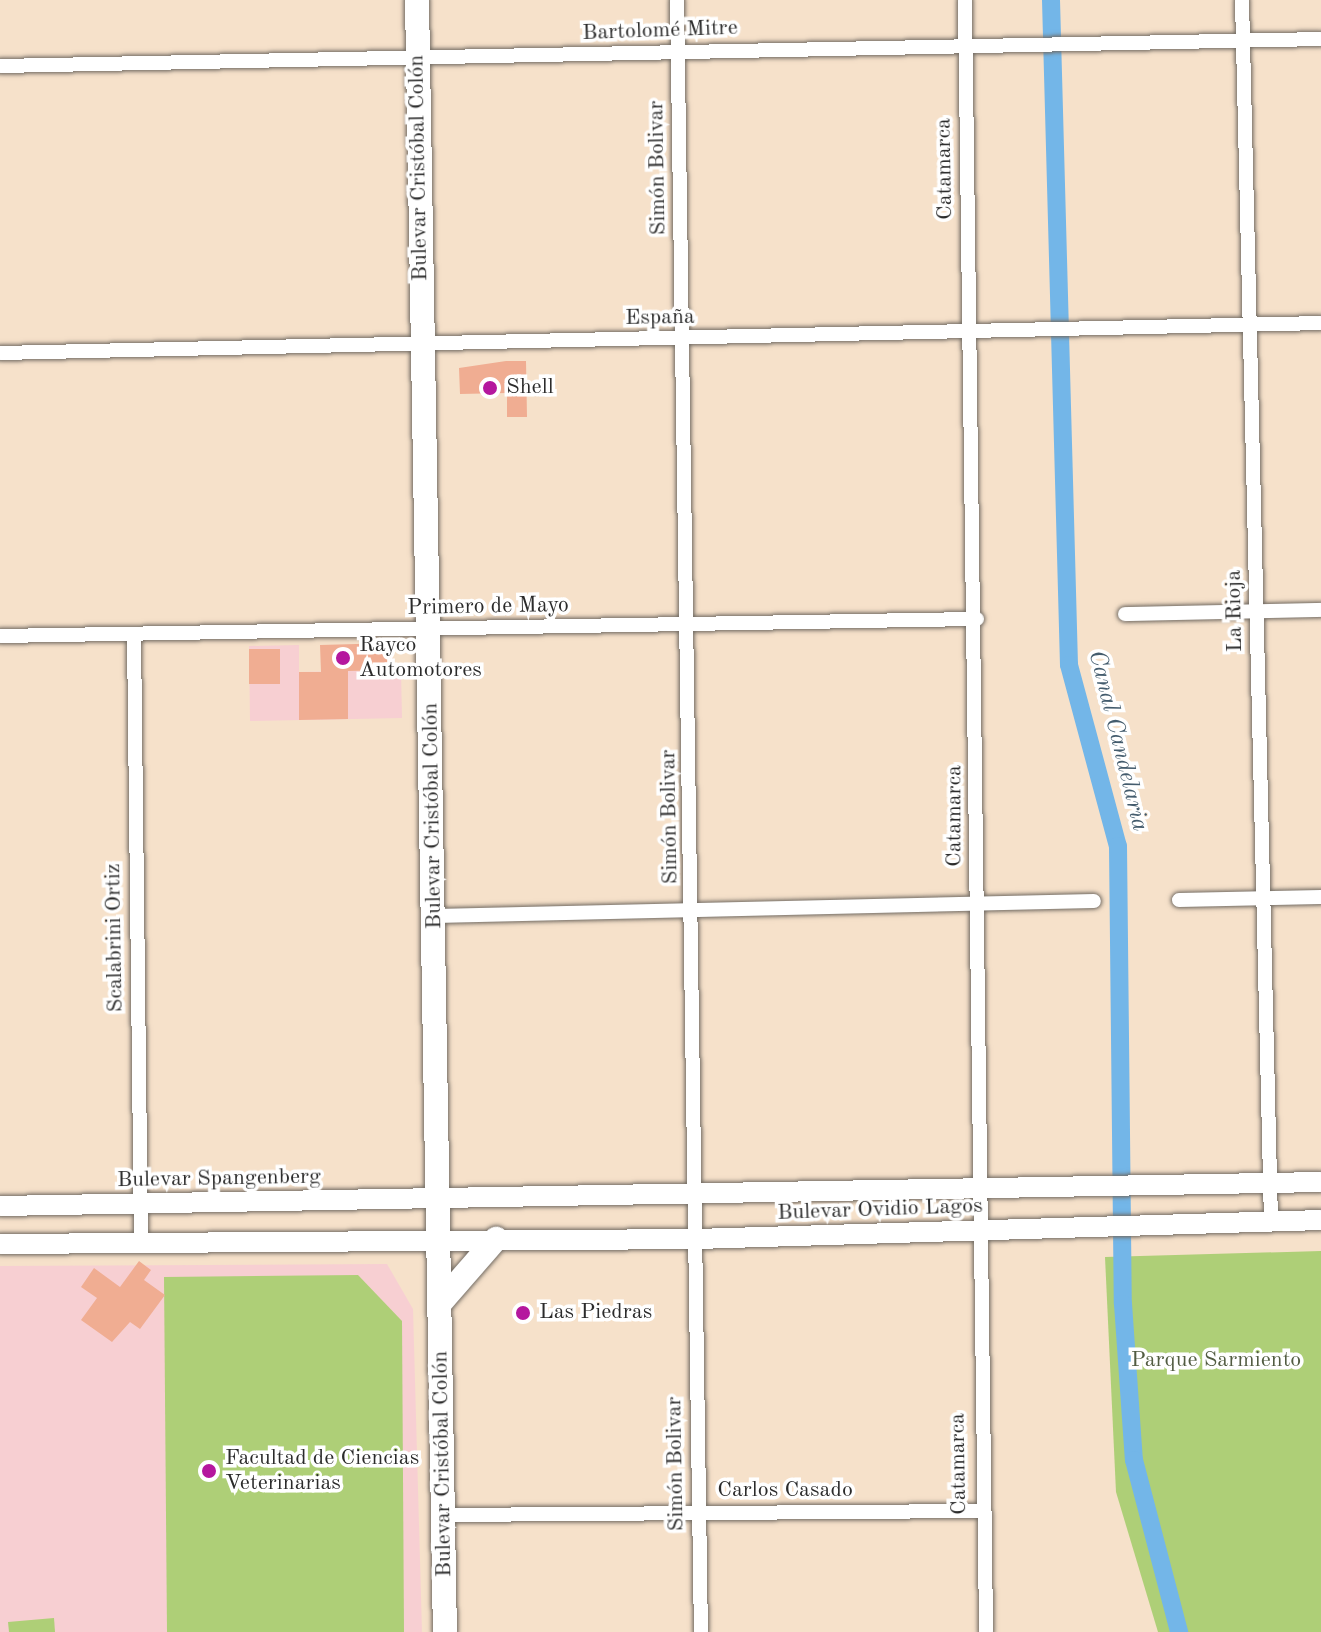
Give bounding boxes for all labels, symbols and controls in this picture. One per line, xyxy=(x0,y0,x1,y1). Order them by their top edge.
street label: Bartolomé Mitre xyxy=(582,15,738,47)
street label: Bulevar Cristóbal Colón xyxy=(404,55,434,281)
street label: Simón Bolivar xyxy=(644,100,672,236)
street label: Catamarca xyxy=(931,118,959,220)
street label: España xyxy=(625,304,695,332)
place label: Shell xyxy=(506,375,554,401)
marker: Shell xyxy=(481,379,499,397)
street label: La Rioja xyxy=(1221,570,1249,652)
street label: Primero de Mayo xyxy=(407,592,569,622)
place label: Rayco Automotores xyxy=(359,632,482,684)
water label: Canal Candelaria xyxy=(1081,648,1153,834)
marker: Rayco Automotores xyxy=(334,649,352,667)
street label: Bulevar Cristóbal Colón xyxy=(418,703,448,929)
street label: Simón Bolivar xyxy=(656,749,684,885)
street label: Catamarca xyxy=(942,765,968,867)
street label: Scalabrini Ortiz xyxy=(101,863,129,1013)
street label: Bulevar Spangenberg xyxy=(117,1164,321,1194)
street label: Bulevar Ovidio Lagos xyxy=(777,1193,983,1227)
place label: Las Piedras xyxy=(539,1300,652,1326)
marker: Las Piedras xyxy=(514,1304,532,1322)
park label: Parque Sarmiento xyxy=(1131,1348,1301,1374)
street label: Bulevar Cristóbal Colón xyxy=(428,1351,458,1577)
street label: Simón Bolivar xyxy=(662,1396,690,1532)
street label: Catamarca xyxy=(945,1413,973,1515)
place label: Facultad de Ciencias Veterinarias xyxy=(225,1445,419,1496)
marker: Facultad de Ciencias Veterinarias xyxy=(200,1462,218,1480)
street label: Carlos Casado xyxy=(717,1478,853,1504)

